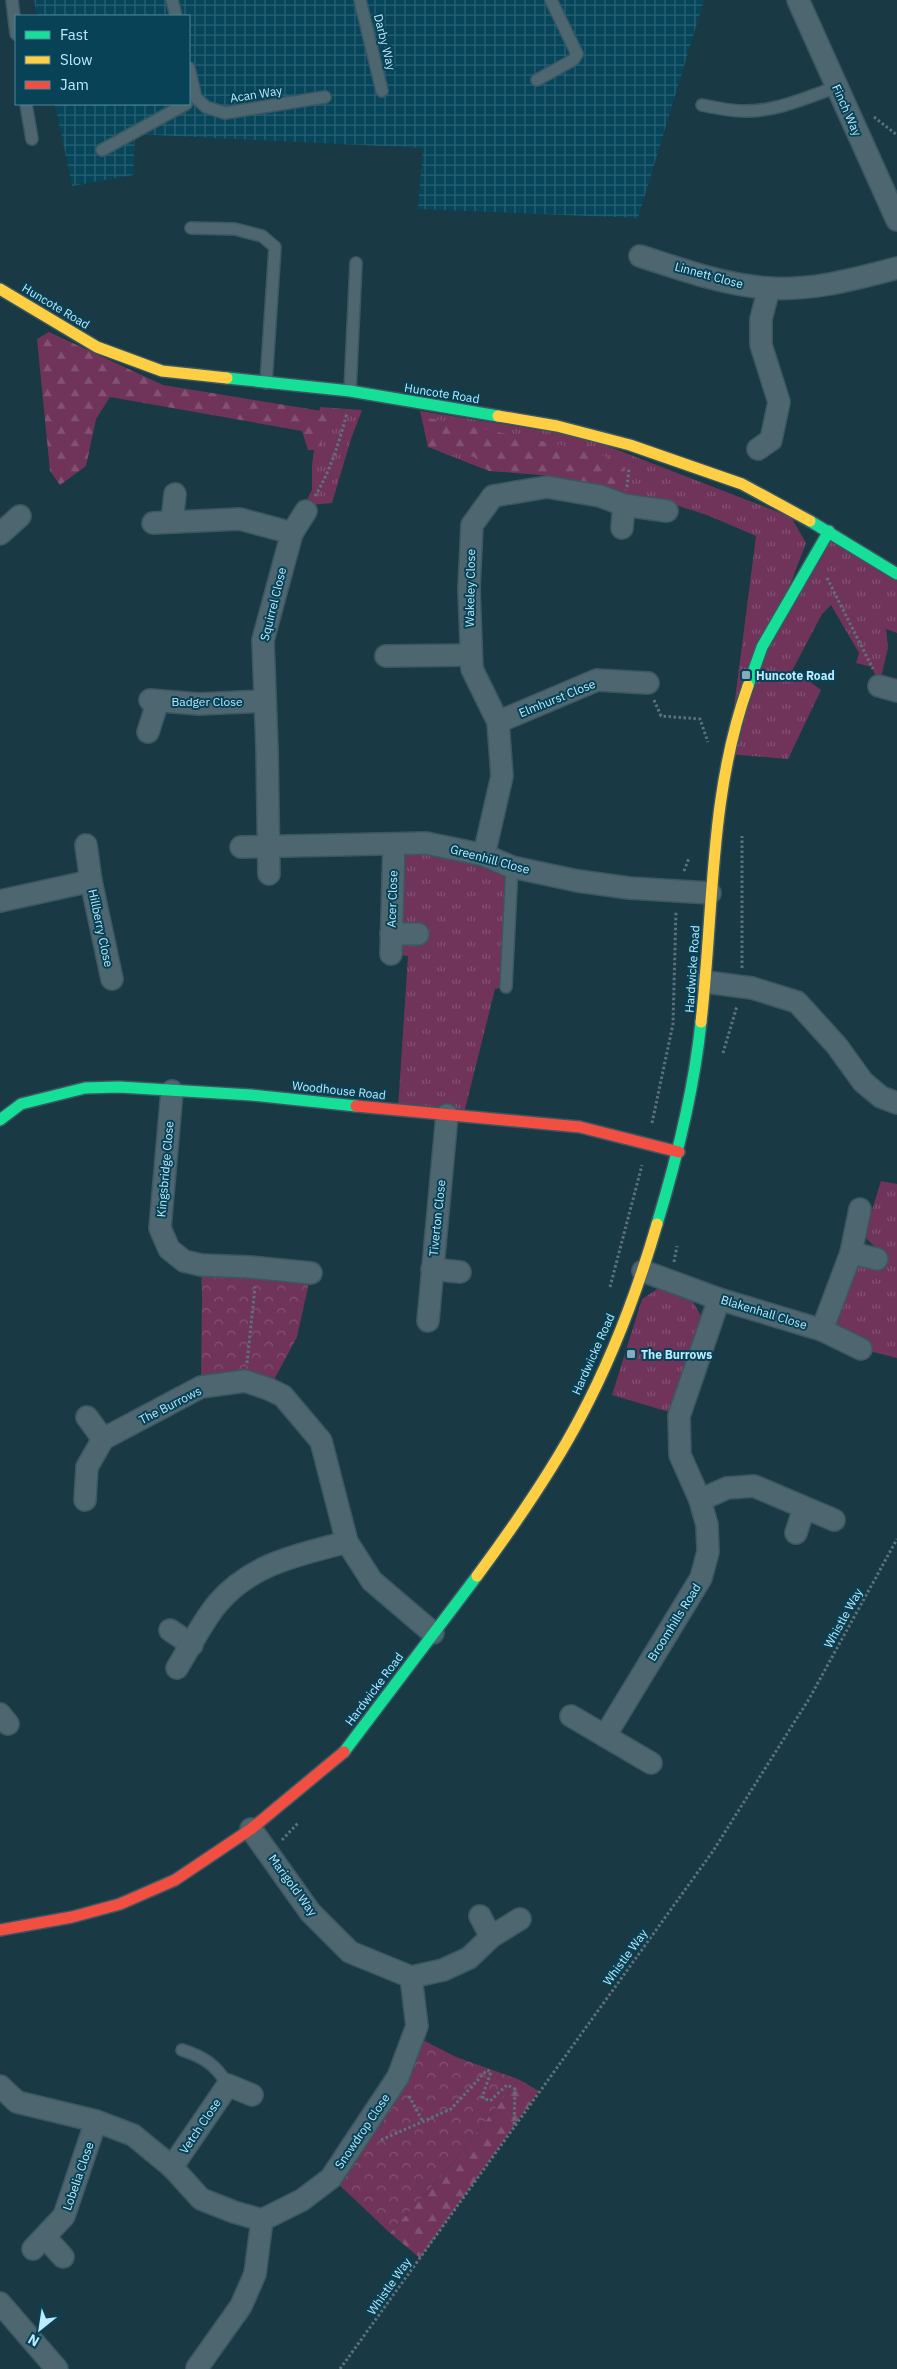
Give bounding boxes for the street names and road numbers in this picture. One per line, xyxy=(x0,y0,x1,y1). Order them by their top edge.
street label: Darby Way xyxy=(371,12,399,72)
street label: Acan Way xyxy=(229,82,283,106)
street label: Finch Way xyxy=(829,82,865,138)
street label: Linnett Close xyxy=(673,259,745,291)
street label: Huncote Road xyxy=(20,280,92,332)
street label: Huncote Road xyxy=(403,380,481,406)
street label: Wakeley Close xyxy=(462,548,478,627)
street label: Squirrel Close xyxy=(257,565,289,642)
street label: Elmhurst Close xyxy=(516,676,598,720)
street label: Badger Close xyxy=(171,694,243,709)
street label: Greenhill Close xyxy=(449,841,532,877)
street label: Acer Close xyxy=(384,870,401,928)
street label: Hillberry Close xyxy=(85,888,117,969)
street label: Hardwicke Road xyxy=(681,925,703,1013)
street label: Woodhouse Road xyxy=(291,1078,387,1102)
street label: Kingsbridge Close xyxy=(153,1120,177,1218)
street label: Tiverton Close xyxy=(426,1178,449,1257)
street label: Blakenhall Close xyxy=(719,1292,809,1332)
street label: Hardwicke Road xyxy=(568,1311,618,1397)
street label: The Burrows xyxy=(136,1383,204,1427)
street label: Broomhills Road xyxy=(644,1580,704,1664)
street label: Whistle Way xyxy=(820,1585,866,1651)
street label: Hardwicke Road xyxy=(342,1650,406,1728)
street label: Marigold Way xyxy=(266,1851,320,1919)
street label: Whistle Way xyxy=(600,1926,650,1988)
street label: Snowdrop Close xyxy=(331,2090,393,2171)
street label: Vetch Close xyxy=(176,2095,224,2156)
street label: Lobelia Close xyxy=(59,2139,97,2212)
street label: Whistle Way xyxy=(364,2255,414,2317)

